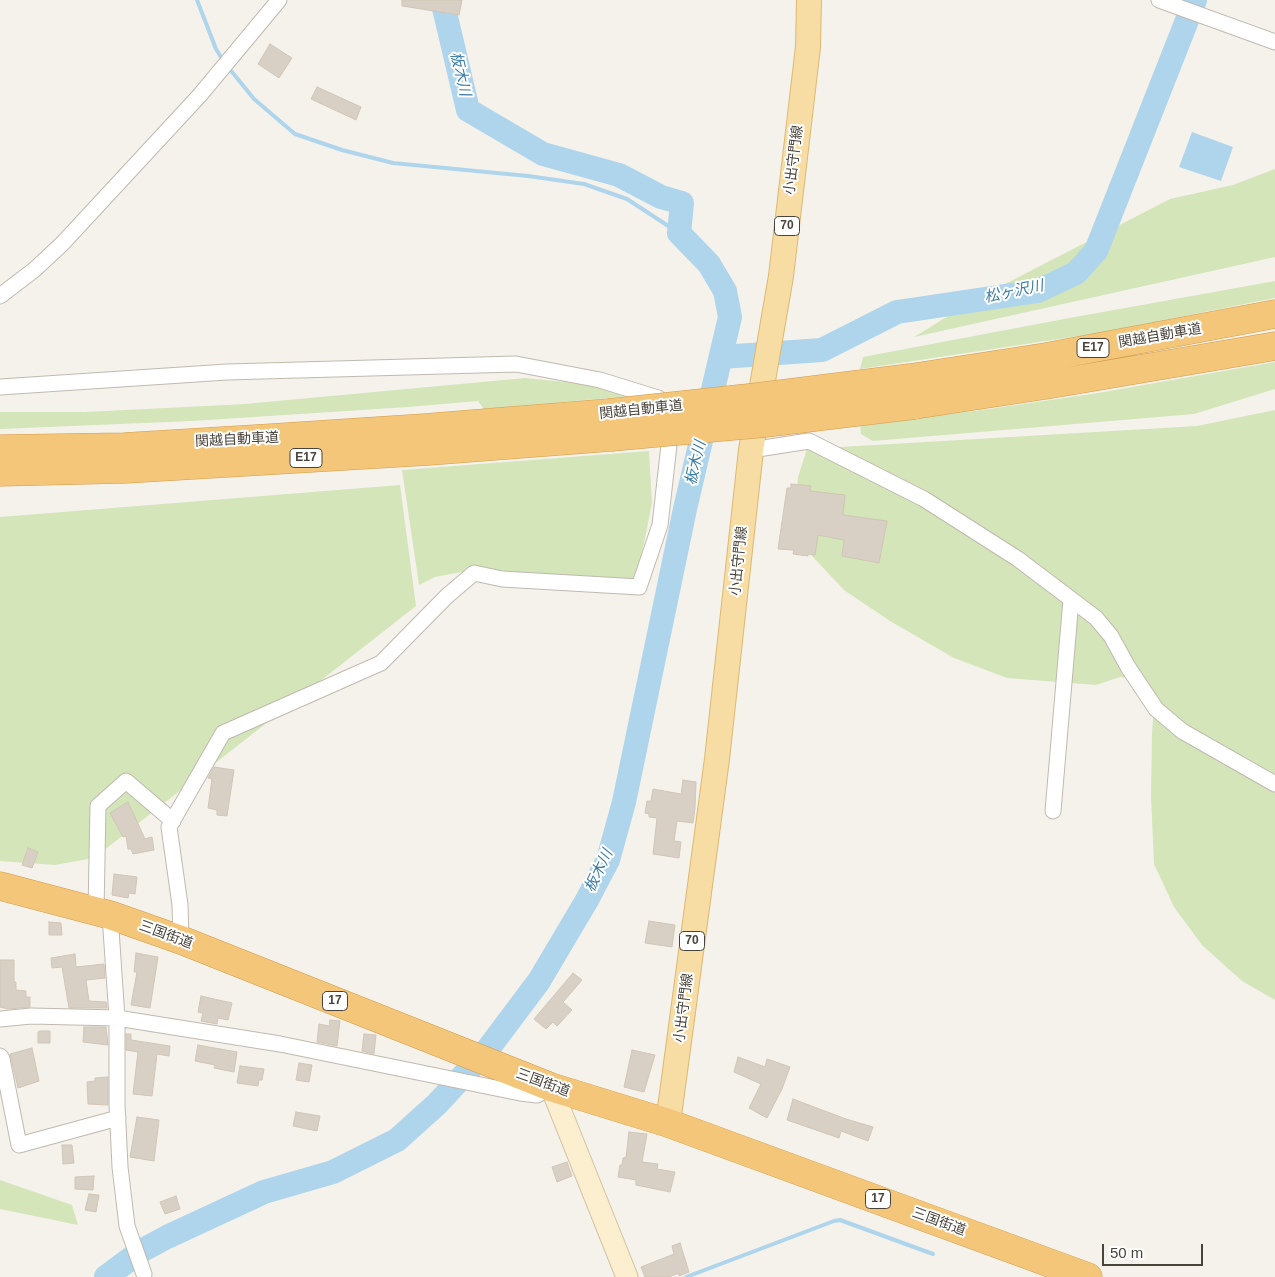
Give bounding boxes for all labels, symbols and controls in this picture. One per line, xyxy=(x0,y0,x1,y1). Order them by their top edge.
water label: 板木川 xyxy=(446,50,474,98)
street label: 小出守門線 xyxy=(781,124,807,196)
road number: 70 xyxy=(774,217,800,236)
water label: 松ヶ沢川 xyxy=(983,277,1045,307)
street label: 関越自動車道 xyxy=(1117,320,1203,352)
road number: E17 xyxy=(1077,338,1109,358)
street label: 関越自動車道 xyxy=(598,397,684,423)
street label: 関越自動車道 xyxy=(195,429,279,451)
water label: 板木川 xyxy=(682,439,710,487)
road number: E17 xyxy=(290,448,322,468)
street label: 小出守門線 xyxy=(727,525,751,597)
water label: 板木川 xyxy=(581,847,617,895)
street label: 三国街道 xyxy=(137,918,195,952)
road number: 70 xyxy=(680,931,704,950)
street label: 小出守門線 xyxy=(671,972,697,1044)
road number: 17 xyxy=(322,991,348,1010)
street label: 三国街道 xyxy=(514,1066,572,1100)
road number: 17 xyxy=(866,1190,890,1208)
street label: 三国街道 xyxy=(910,1205,968,1239)
scale bar xyxy=(1105,1234,1206,1266)
text: 50 m xyxy=(1110,1244,1143,1261)

